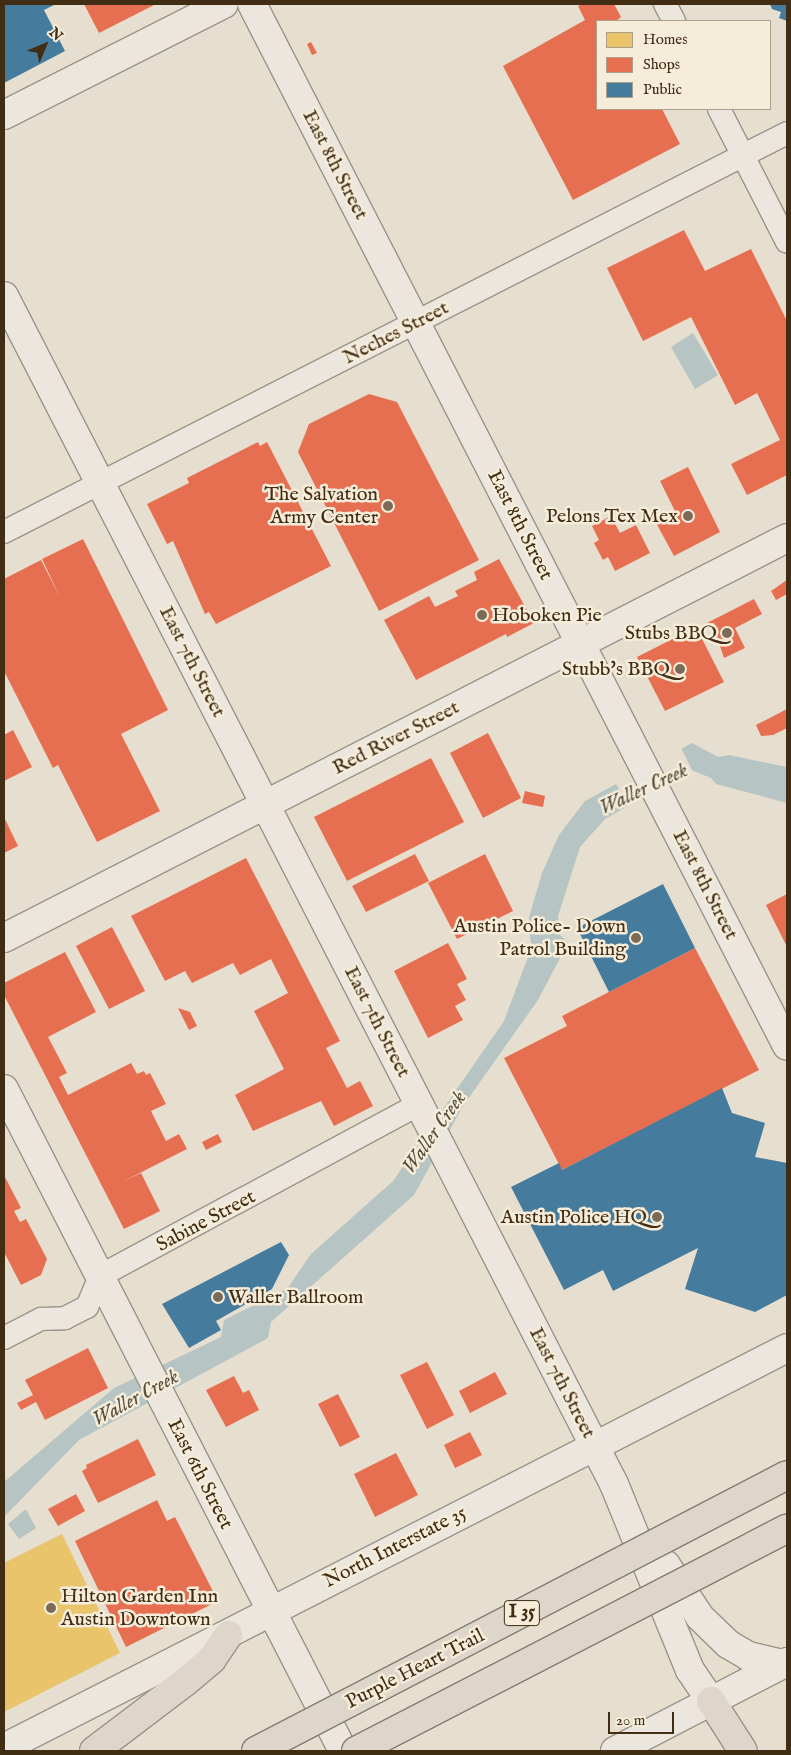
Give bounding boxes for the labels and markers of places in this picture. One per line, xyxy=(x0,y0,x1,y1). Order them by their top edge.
place label: The Salvation Army Center xyxy=(264,482,378,529)
marker: The Salvation Army Center xyxy=(382,500,394,512)
place label: Pelons Tex Mex xyxy=(546,504,678,528)
marker: Pelons Tex Mex xyxy=(682,510,694,522)
place label: Hoboken Pie xyxy=(492,603,602,627)
marker: Hoboken Pie xyxy=(476,609,488,621)
place label: Stubs BBQ xyxy=(625,621,717,645)
marker: Stubs BBQ xyxy=(721,627,733,639)
place label: Stubb's BBQ xyxy=(562,657,670,681)
marker: Stubb's BBQ xyxy=(674,663,686,675)
place label: Austin Police- Down Patrol Building xyxy=(453,914,626,961)
marker: Austin Police- Down Patrol Building xyxy=(630,932,642,944)
place label: Austin Police HQ xyxy=(501,1205,647,1229)
marker: Austin Police HQ xyxy=(651,1211,663,1223)
place label: Waller Ballroom xyxy=(228,1285,363,1309)
marker: Waller Ballroom xyxy=(212,1291,224,1303)
place label: Hilton Garden Inn Austin Downtown xyxy=(61,1584,218,1631)
marker: Hilton Garden Inn Austin Downtown xyxy=(45,1602,57,1614)

